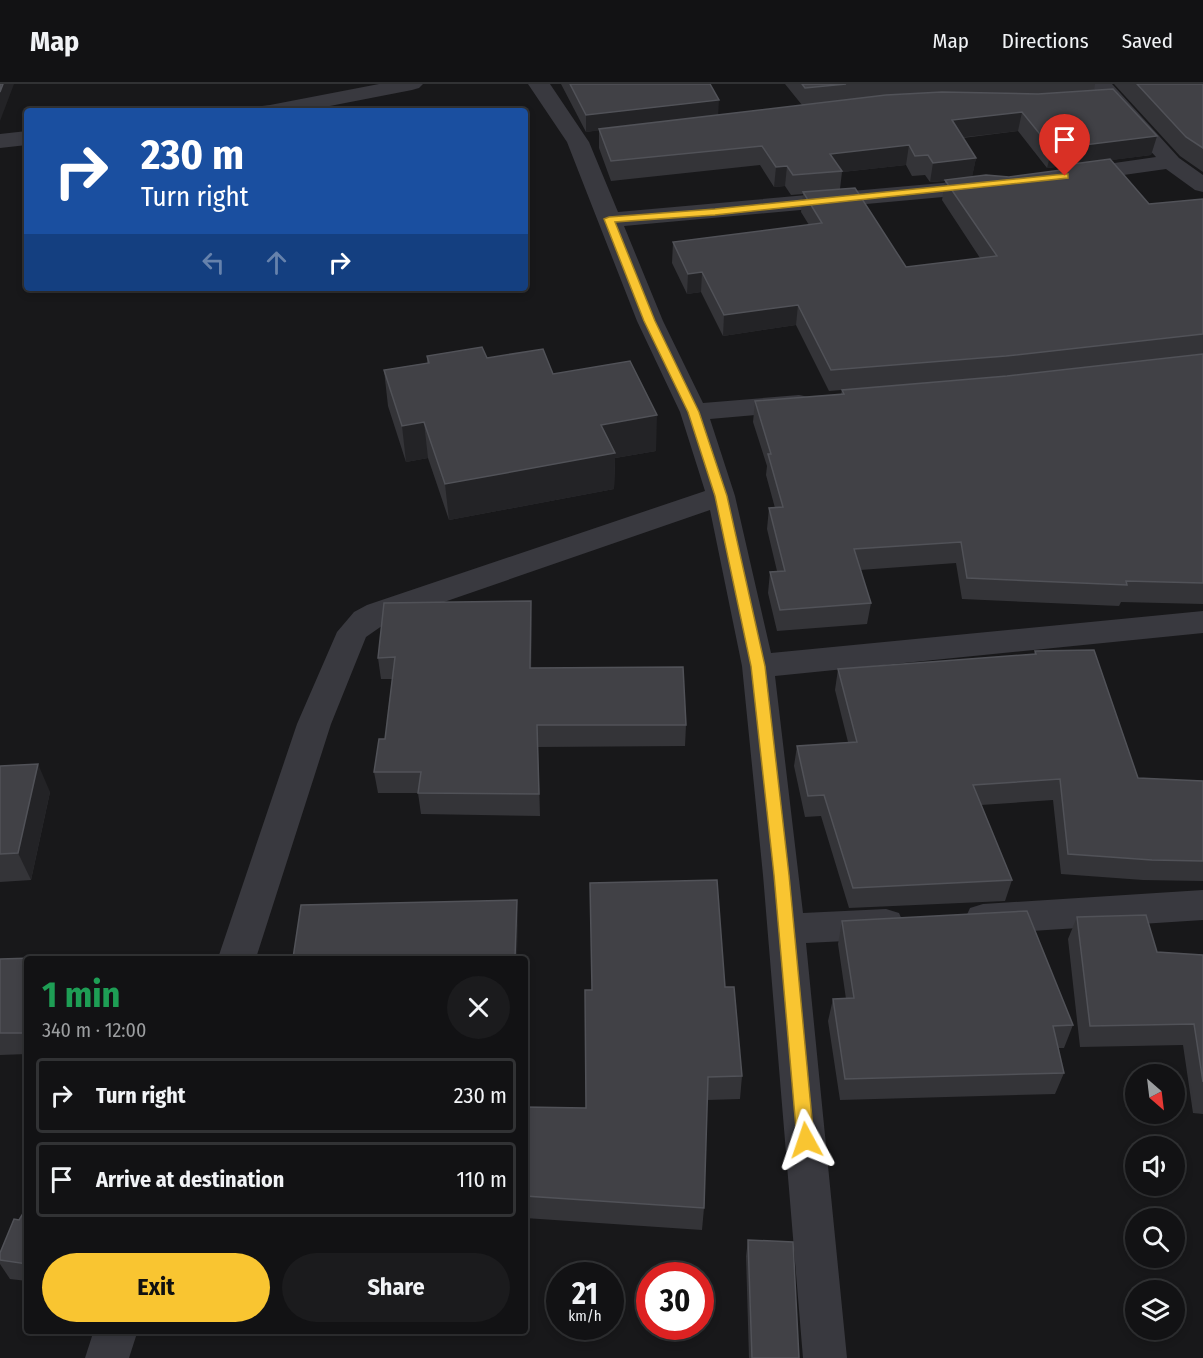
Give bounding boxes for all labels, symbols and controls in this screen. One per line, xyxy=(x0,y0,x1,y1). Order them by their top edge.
text: Map xyxy=(30,25,79,58)
text: Map xyxy=(932,28,969,54)
text: Directions xyxy=(1002,28,1089,54)
text: Saved xyxy=(1122,28,1173,54)
pin xyxy=(1039,114,1090,176)
icon: arrive xyxy=(1048,123,1081,156)
text: 230 m xyxy=(141,130,244,180)
icon: right xyxy=(42,132,120,210)
text: Turn right xyxy=(141,181,249,213)
icon: left xyxy=(197,246,230,279)
icon: ahead xyxy=(260,246,293,279)
icon: right xyxy=(323,246,356,279)
text: 1 min xyxy=(42,973,120,1017)
button: close xyxy=(447,976,510,1039)
text: 340 m · 12:00 xyxy=(42,1018,146,1042)
north arrow xyxy=(1125,1064,1185,1124)
map controls xyxy=(1125,1064,1185,1340)
icon: right xyxy=(45,1079,78,1112)
text: Turn right xyxy=(96,1082,185,1109)
text: 230 m xyxy=(454,1082,507,1109)
position arrow xyxy=(774,1108,838,1172)
button: sound xyxy=(1125,1136,1185,1196)
icon: arrive xyxy=(45,1163,78,1196)
text: Arrive at destination xyxy=(96,1166,284,1193)
text: 110 m xyxy=(457,1166,507,1193)
button: search xyxy=(1125,1208,1185,1268)
button: Exit xyxy=(42,1253,270,1322)
button: Share xyxy=(282,1253,510,1322)
speed limit sign: 30 xyxy=(636,1262,714,1340)
text: 21 xyxy=(572,1276,598,1312)
button: layers xyxy=(1125,1280,1185,1340)
text: km/h xyxy=(568,1307,602,1325)

